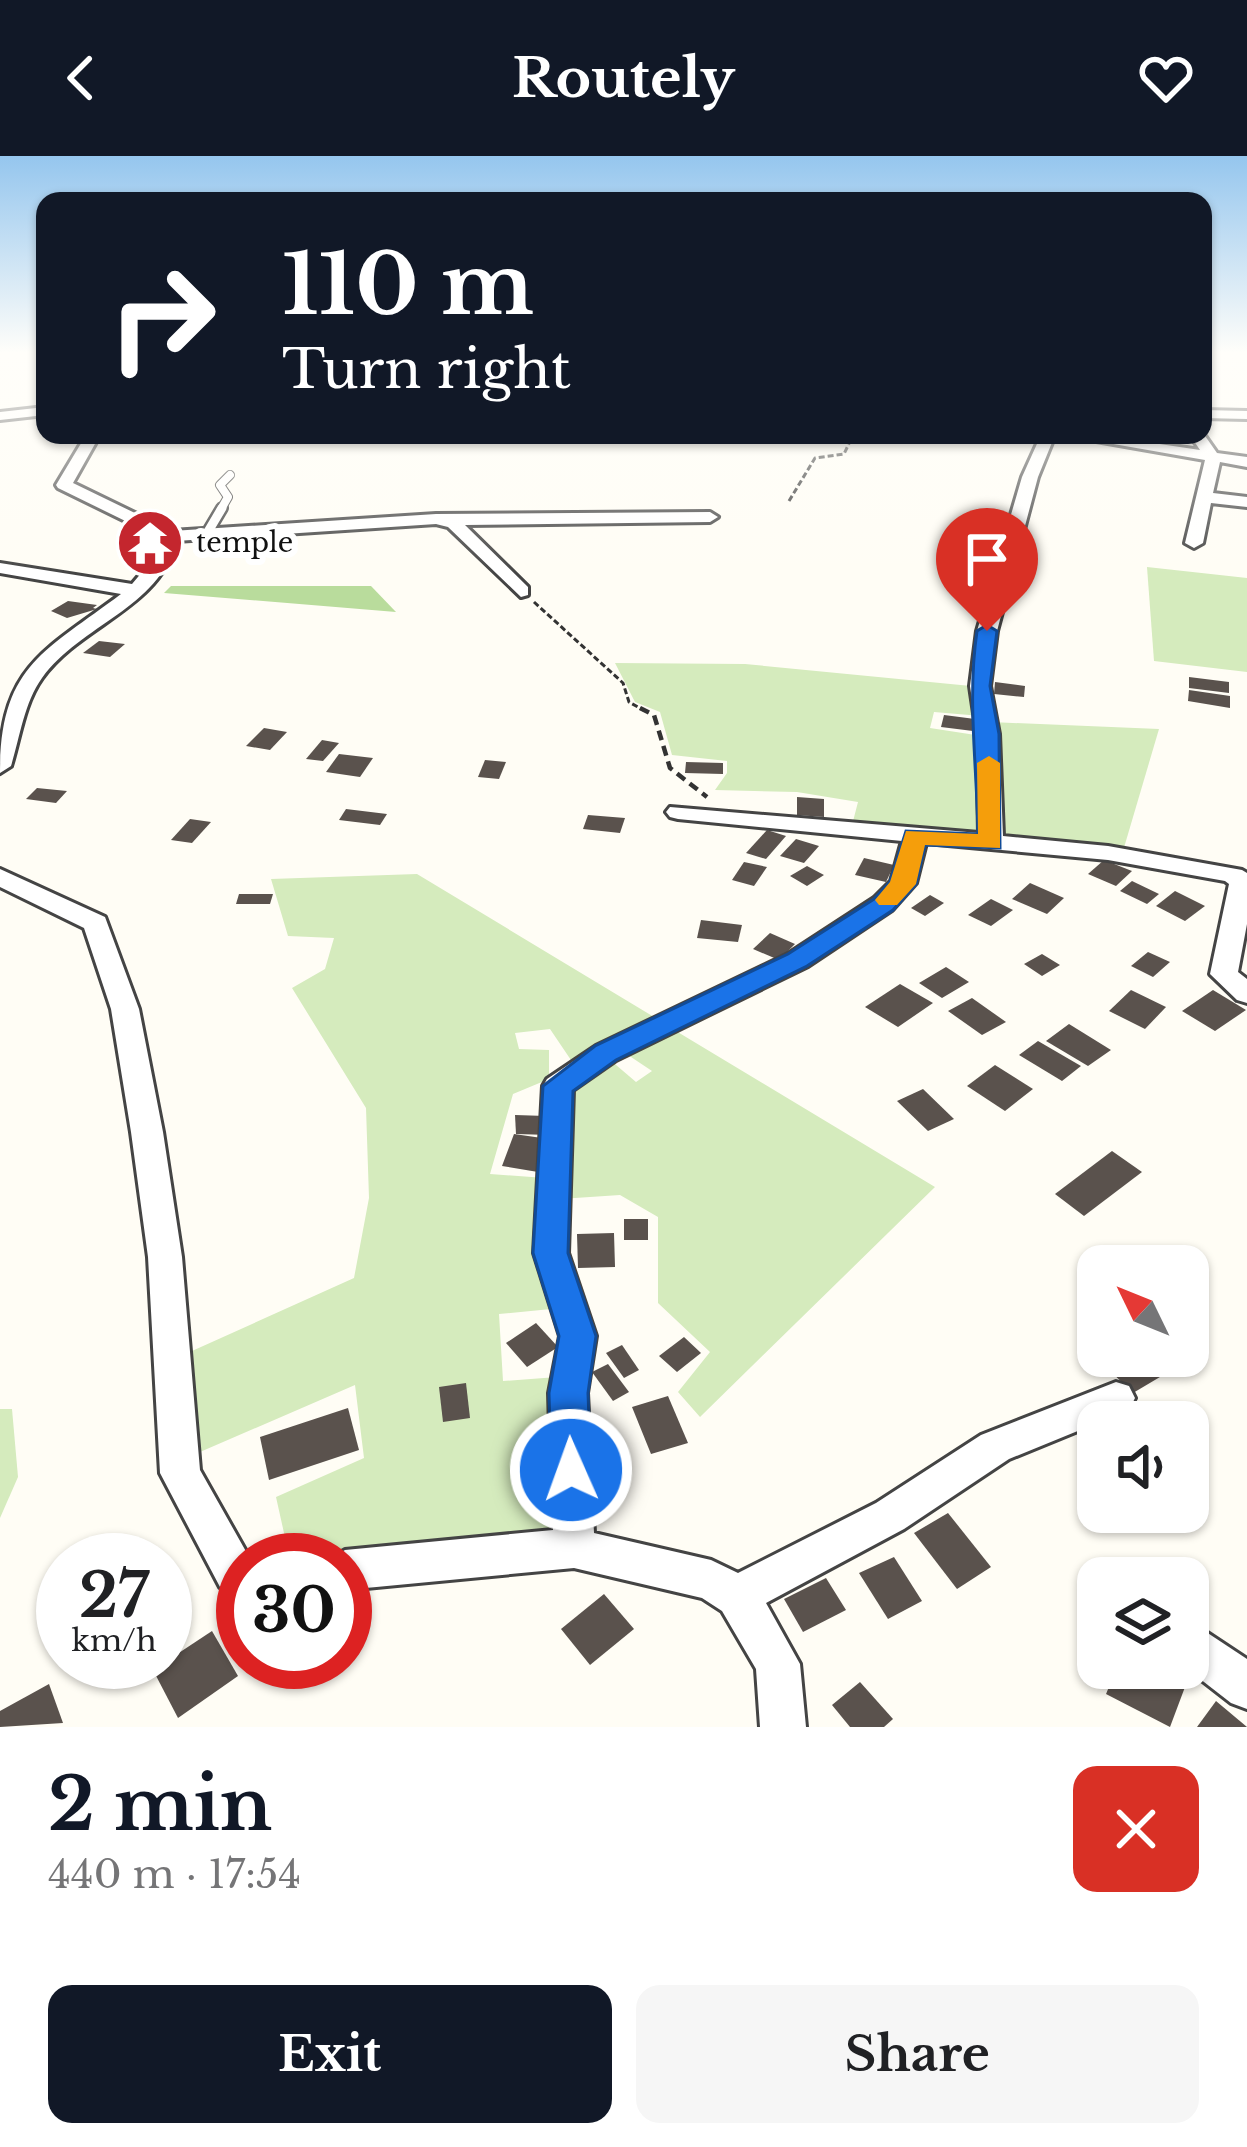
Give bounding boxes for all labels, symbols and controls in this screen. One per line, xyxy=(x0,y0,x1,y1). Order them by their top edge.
icon: back xyxy=(48,45,114,111)
text: Routely xyxy=(512,45,735,112)
icon: heart xyxy=(1133,45,1199,111)
text: 110 m xyxy=(282,233,534,337)
icon: right xyxy=(84,240,240,396)
text: Turn right xyxy=(282,336,571,403)
temple icon: temple xyxy=(115,508,185,578)
pin xyxy=(936,508,1038,631)
place label: temple xyxy=(196,526,293,559)
icon: arrive xyxy=(954,526,1020,592)
north arrow xyxy=(1077,1245,1209,1377)
map controls xyxy=(1077,1245,1209,1689)
button: sound xyxy=(1077,1401,1209,1533)
position arrow xyxy=(508,1407,634,1533)
speed limit sign: 30 xyxy=(216,1533,372,1689)
button: layers xyxy=(1077,1557,1209,1689)
text: 27 xyxy=(79,1559,149,1633)
text: km/h xyxy=(71,1622,157,1659)
text: 2 min xyxy=(48,1760,272,1849)
button: close xyxy=(1073,1766,1199,1892)
text: 440 m · 17:54 xyxy=(48,1850,301,1899)
button: Exit xyxy=(48,1985,612,2123)
button: Share xyxy=(636,1985,1199,2123)

